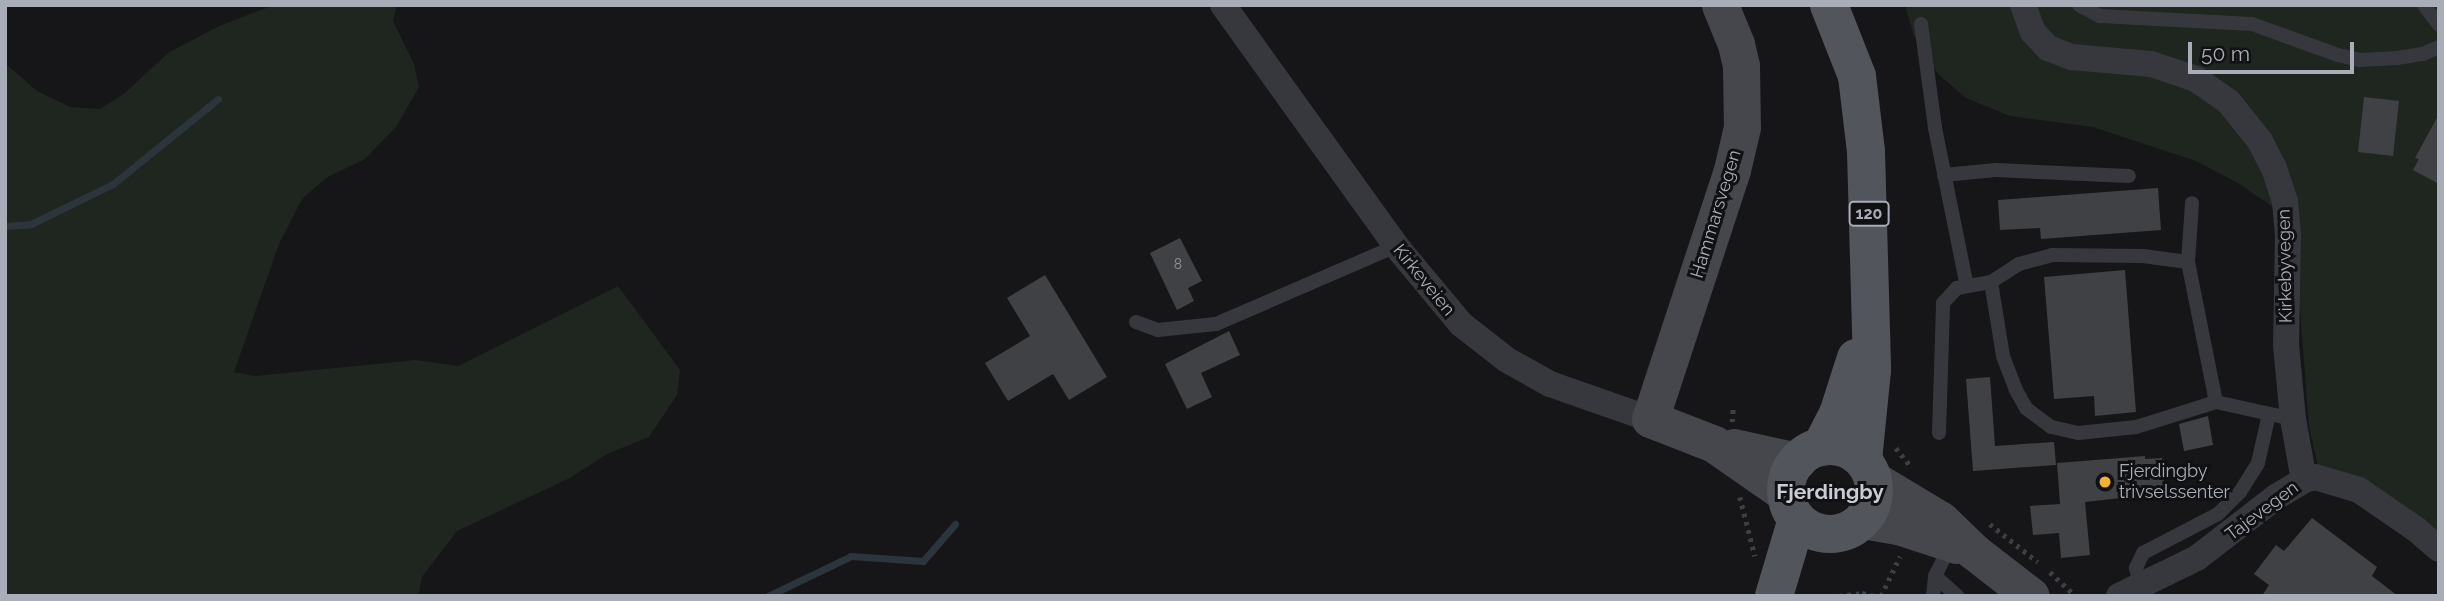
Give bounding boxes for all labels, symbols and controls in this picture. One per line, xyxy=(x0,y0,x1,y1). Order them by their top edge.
scale bar xyxy=(2192,28,2358,72)
text: 50 m xyxy=(2201,41,2250,66)
street label: Hammarsvegen xyxy=(1686,147,1746,281)
road number: 120 xyxy=(1848,202,1890,227)
street label: Kirkebyvegen xyxy=(2273,209,2297,323)
street label: Kirkeveien xyxy=(1389,240,1459,320)
house number: 8 xyxy=(1174,256,1182,272)
place label: Fjerdingby trivselssenter xyxy=(2119,461,2230,504)
marker: Fjerdingby trivselssenter xyxy=(2097,474,2113,490)
street label: Tajevegen xyxy=(2221,477,2303,545)
district label: Fjerdingby xyxy=(1776,479,1884,505)

